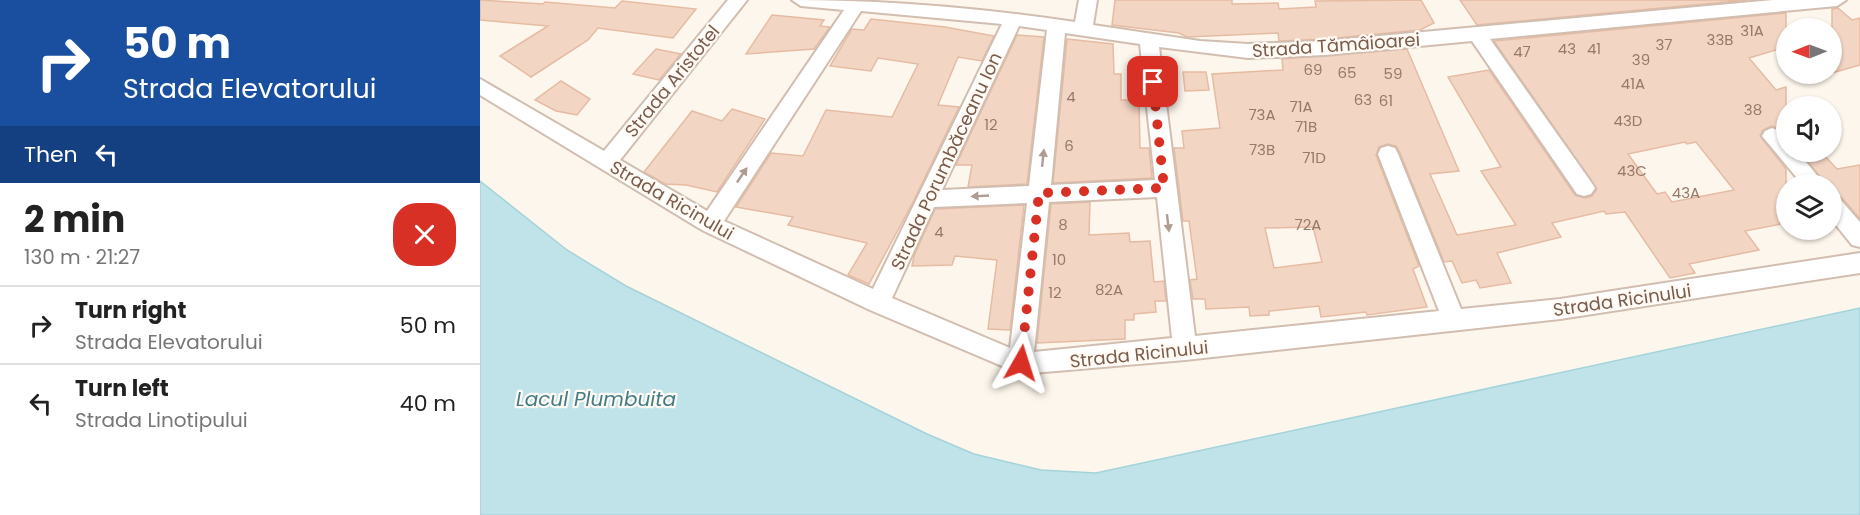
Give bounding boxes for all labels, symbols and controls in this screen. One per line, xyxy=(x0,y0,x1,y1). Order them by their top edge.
text: 50 m xyxy=(123,14,231,73)
north arrow xyxy=(1776,18,1842,84)
map controls xyxy=(1776,18,1842,240)
street label: Strada Aristotel xyxy=(619,19,725,143)
house number: 31A xyxy=(1740,20,1764,41)
icon: right xyxy=(24,24,102,102)
street label: Strada Tămâioarei xyxy=(1251,27,1421,63)
house number: 33B xyxy=(1707,29,1733,50)
house number: 37 xyxy=(1655,34,1673,55)
house number: 43 xyxy=(1558,38,1576,59)
house number: 41 xyxy=(1587,38,1601,59)
house number: 47 xyxy=(1513,41,1531,62)
street label: Strada Porumbăceanu Ion xyxy=(884,48,1008,274)
house number: 39 xyxy=(1632,49,1650,70)
pin xyxy=(1127,56,1178,107)
house number: 69 xyxy=(1304,59,1322,80)
house number: 65 xyxy=(1338,62,1356,83)
house number: 59 xyxy=(1384,63,1402,84)
icon: arrive xyxy=(1136,65,1169,98)
text: Strada Elevatorului xyxy=(123,70,376,107)
house number: 41A xyxy=(1621,73,1645,94)
house number: 4 xyxy=(1066,86,1076,107)
house number: 63 xyxy=(1354,89,1372,110)
house number: 61 xyxy=(1379,90,1393,111)
house number: 71A xyxy=(1289,96,1313,117)
button: sound xyxy=(1776,96,1842,162)
house number: 38 xyxy=(1744,99,1762,120)
house number: 73A xyxy=(1248,104,1276,125)
house number: 43D xyxy=(1614,110,1642,131)
house number: 12 xyxy=(984,114,998,135)
house number: 71B xyxy=(1295,116,1317,137)
house number: 6 xyxy=(1064,135,1074,156)
icon: left xyxy=(90,138,123,171)
text: Then xyxy=(24,139,78,170)
house number: 73B xyxy=(1249,139,1275,160)
house number: 71D xyxy=(1302,147,1326,168)
one-way arrow xyxy=(1038,149,1048,168)
street label: Strada Ricinului xyxy=(605,154,739,246)
house number: 43C xyxy=(1617,160,1647,181)
one-way arrow xyxy=(736,168,748,184)
button: layers xyxy=(1776,174,1842,240)
house number: 43A xyxy=(1672,182,1700,203)
one-way arrow xyxy=(970,191,989,200)
text: 2 min xyxy=(24,194,125,245)
button: close xyxy=(393,203,456,266)
house number: 8 xyxy=(1058,214,1068,235)
one-way arrow xyxy=(1164,214,1173,233)
house number: 72A xyxy=(1295,214,1321,235)
house number: 4 xyxy=(934,221,944,242)
text: 130 m · 21:27 xyxy=(24,243,140,271)
house number: 10 xyxy=(1052,249,1066,270)
street label: Strada Ricinului xyxy=(1551,278,1693,322)
house number: 82A xyxy=(1095,279,1123,300)
house number: 12 xyxy=(1048,282,1062,303)
text: Turn right xyxy=(75,295,186,326)
icon: right xyxy=(24,309,57,342)
text: 50 m xyxy=(400,310,456,341)
text: Strada Elevatorului xyxy=(75,328,263,356)
position arrow xyxy=(989,331,1053,395)
street label: Strada Ricinului xyxy=(1068,334,1210,374)
text: Turn left xyxy=(75,373,169,404)
water label: Lacul Plumbuita xyxy=(516,385,676,413)
icon: left xyxy=(24,387,57,420)
text: 40 m xyxy=(400,388,456,419)
text: Strada Linotipului xyxy=(75,406,248,434)

